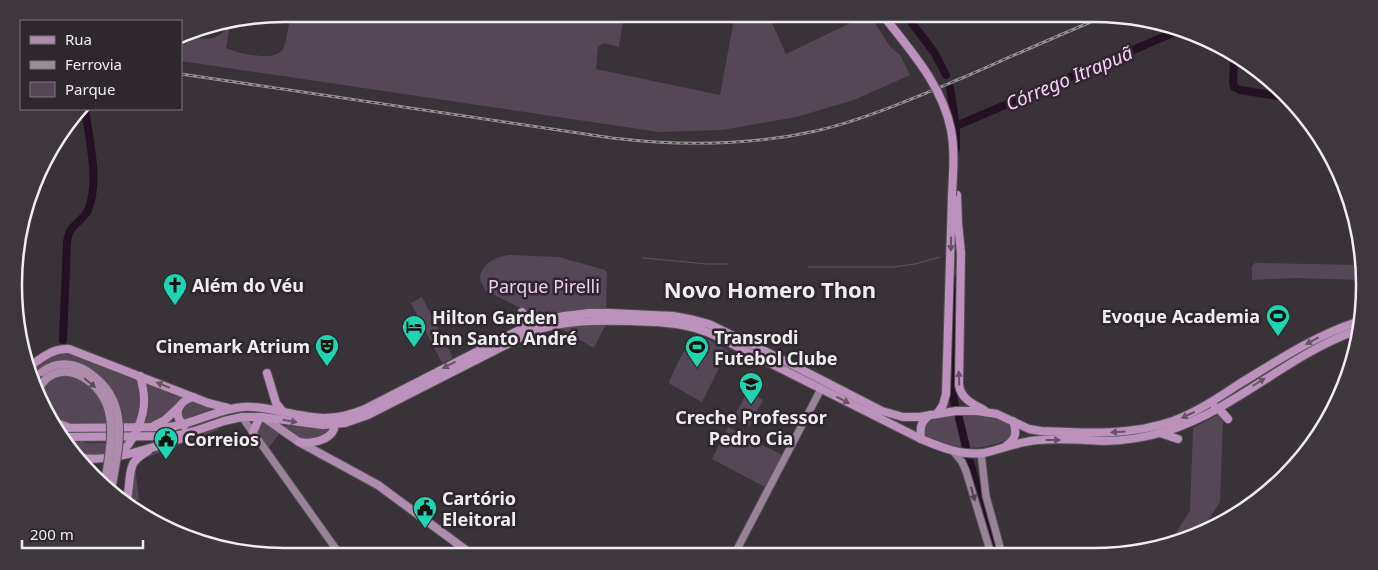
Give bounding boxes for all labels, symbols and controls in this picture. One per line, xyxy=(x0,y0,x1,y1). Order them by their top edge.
legend xyxy=(20,20,182,110)
text: Rua xyxy=(65,29,92,49)
water label: Córrego Itrapuã xyxy=(1001,39,1137,117)
text: Ferrovia xyxy=(65,54,122,74)
text: Parque xyxy=(65,79,115,99)
one-way arrow xyxy=(947,237,955,253)
church icon: Além do Véu xyxy=(162,272,188,306)
place label: Além do Véu xyxy=(192,273,304,297)
park label: Parque Pirelli xyxy=(488,274,600,298)
district label: Novo Homero Thon xyxy=(664,274,876,304)
sports icon: Evoque Academia xyxy=(1265,303,1291,337)
place label: Evoque Academia xyxy=(1102,304,1260,328)
place label: Hilton Garden Inn Santo André xyxy=(432,305,577,350)
hotel icon: Hilton Garden Inn Santo André xyxy=(401,314,427,348)
place label: Transrodi Futebol Clube xyxy=(714,325,838,370)
theatre icon: Cinemark Atrium xyxy=(314,333,340,367)
place label: Cinemark Atrium xyxy=(155,334,310,358)
sports icon: Transrodi Futebol Clube xyxy=(684,334,710,368)
one-way arrow xyxy=(1305,336,1318,345)
one-way arrow xyxy=(442,361,457,369)
one-way arrow xyxy=(954,370,962,386)
school or university icon: Creche Professor Pedro Cia xyxy=(738,371,764,405)
one-way arrow xyxy=(83,378,96,389)
one-way arrow xyxy=(1252,378,1266,387)
one-way arrow xyxy=(156,380,170,388)
one-way arrow xyxy=(836,396,851,404)
place label: Creche Professor Pedro Cia xyxy=(675,405,827,450)
one-way arrow xyxy=(1181,411,1195,419)
one-way arrow xyxy=(282,418,298,426)
public building icon: Correios xyxy=(153,426,179,460)
place label: Correios xyxy=(184,427,259,451)
one-way arrow xyxy=(1110,428,1126,436)
one-way arrow xyxy=(1046,436,1062,444)
place label: Cartório Eleitoral xyxy=(442,486,516,531)
one-way arrow xyxy=(970,487,978,502)
public building icon: Cartório Eleitoral xyxy=(412,495,438,529)
scale bar xyxy=(22,518,144,550)
text: 200 m xyxy=(30,524,74,544)

